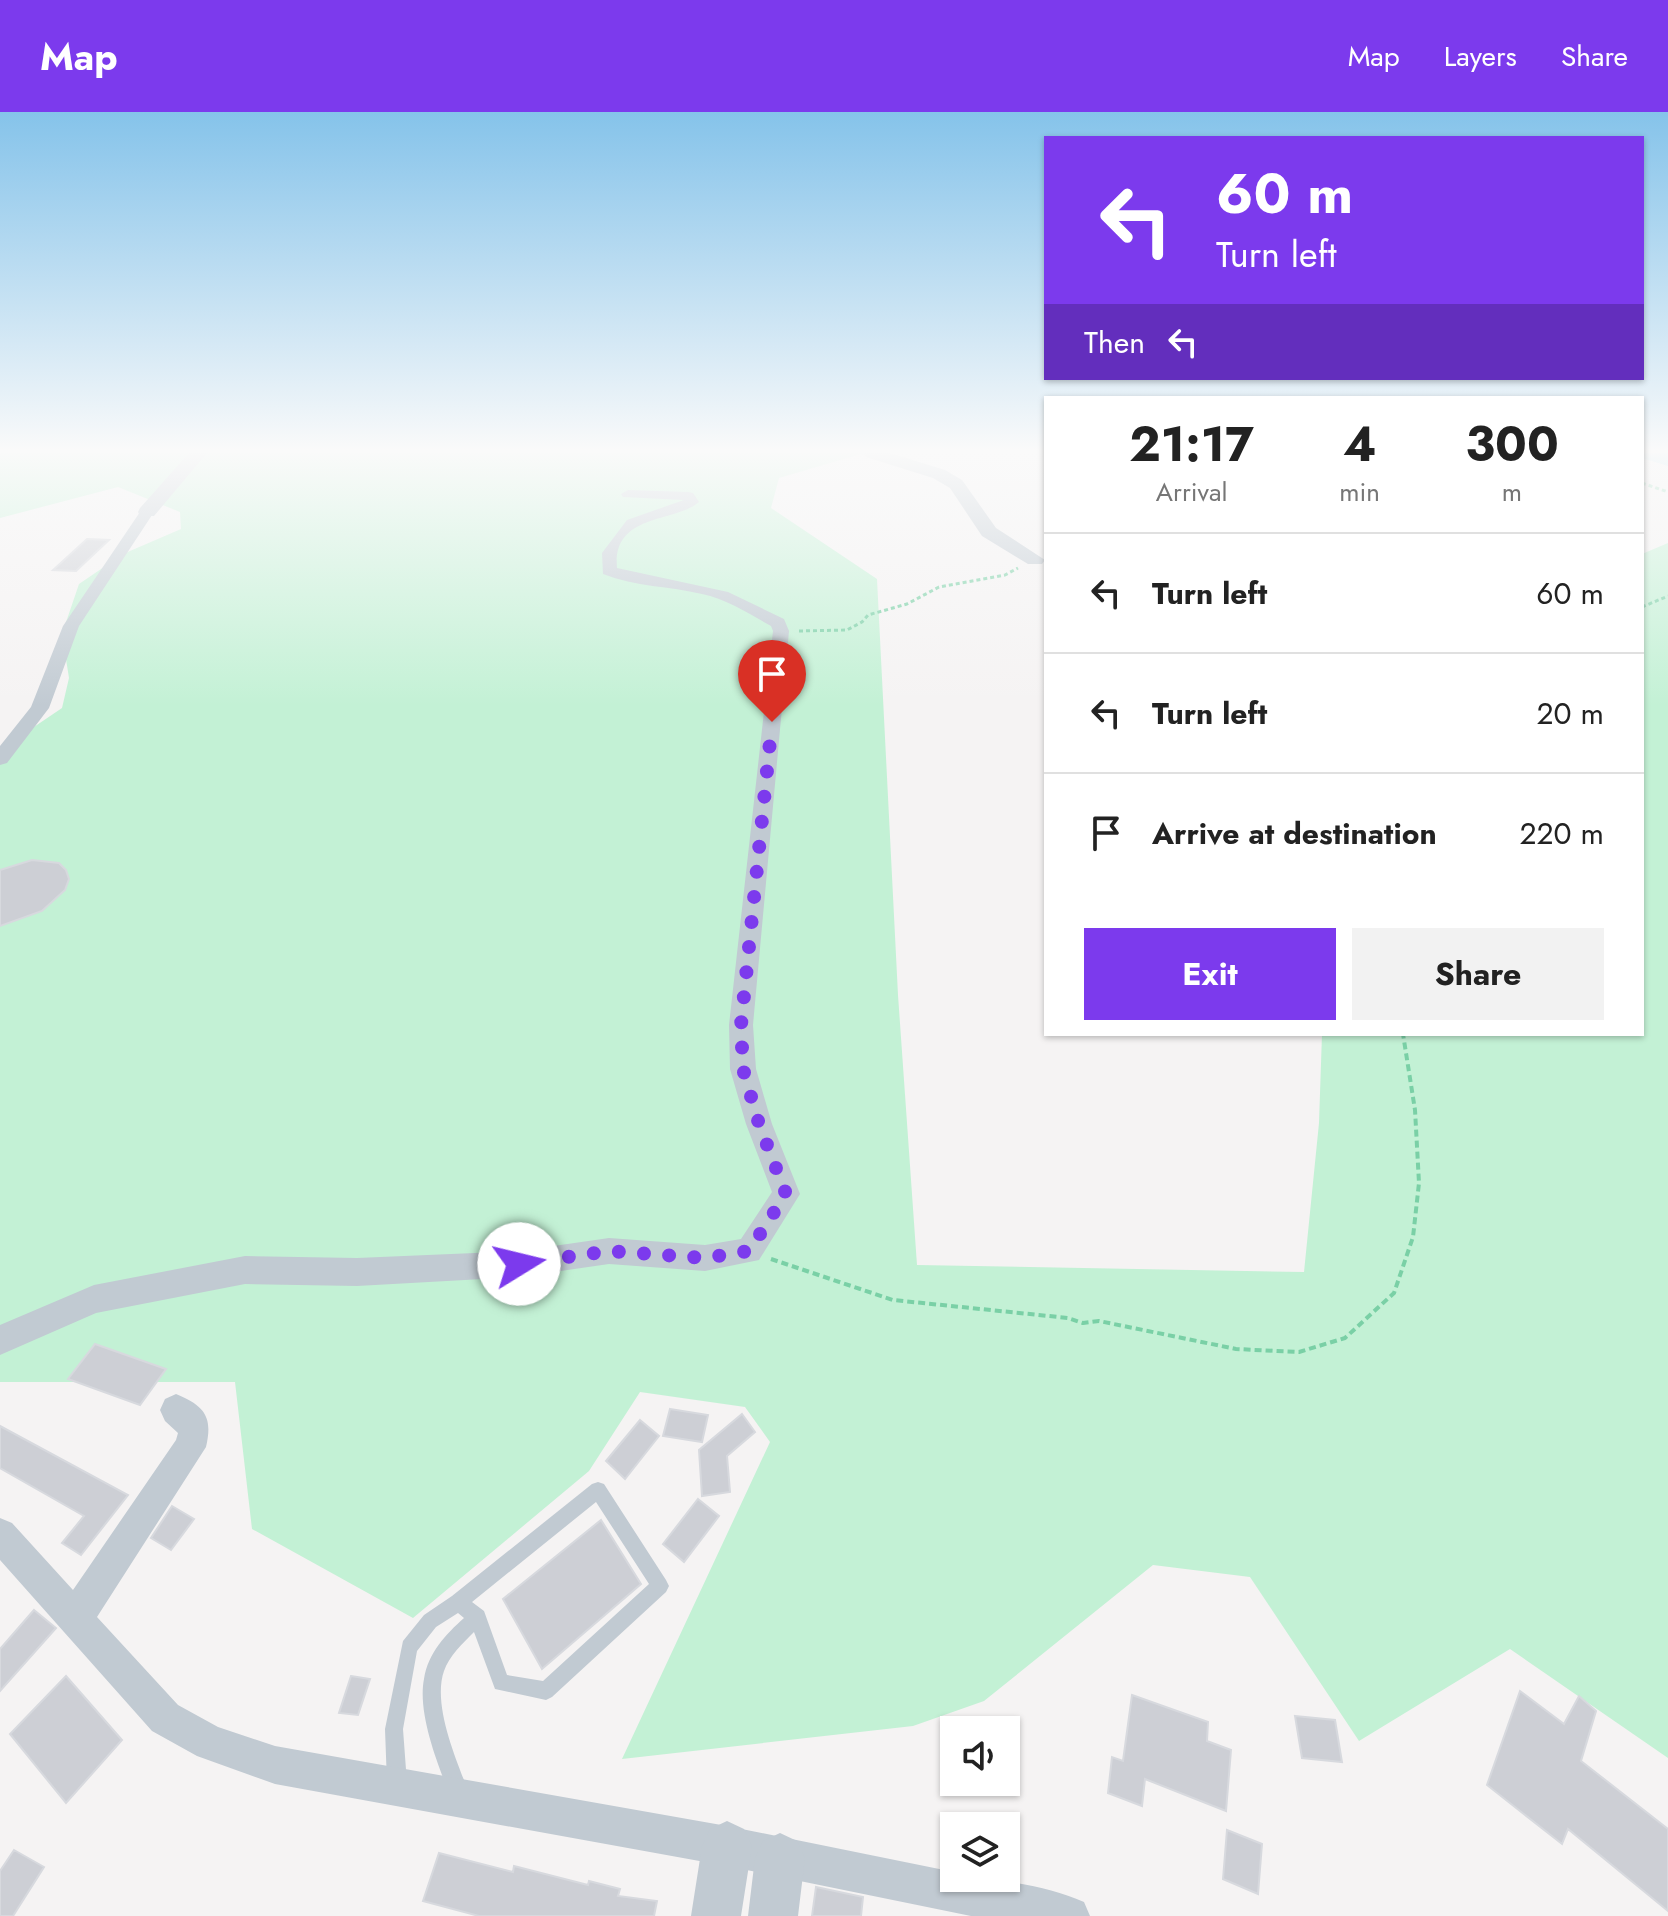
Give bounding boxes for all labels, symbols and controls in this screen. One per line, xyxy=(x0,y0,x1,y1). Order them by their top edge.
text: Map xyxy=(40,29,118,84)
text: Map xyxy=(1348,36,1400,77)
text: Layers xyxy=(1444,36,1517,77)
text: Share xyxy=(1561,36,1628,77)
text: 60 m xyxy=(1216,153,1353,234)
icon: left xyxy=(1084,168,1188,272)
text: Turn left xyxy=(1216,228,1337,280)
icon: left xyxy=(1161,320,1205,364)
text: Then xyxy=(1084,321,1145,364)
text: 21:17 xyxy=(1129,410,1254,479)
text: 4 xyxy=(1343,410,1376,479)
text: 300 xyxy=(1465,410,1559,479)
text: Arrival xyxy=(1156,473,1228,511)
text: min xyxy=(1339,473,1380,511)
text: m xyxy=(1502,473,1522,511)
icon: left xyxy=(1084,571,1128,615)
text: Turn left xyxy=(1152,572,1267,615)
text: 60 m xyxy=(1536,572,1604,615)
pin xyxy=(738,640,806,722)
icon: arrive xyxy=(750,652,794,696)
icon: left xyxy=(1084,691,1128,735)
text: Turn left xyxy=(1152,692,1267,735)
text: 20 m xyxy=(1537,692,1604,735)
icon: arrive xyxy=(1084,811,1128,855)
text: Arrive at destination xyxy=(1152,812,1437,855)
text: 220 m xyxy=(1519,812,1604,855)
button: Exit xyxy=(1084,928,1336,1020)
button: Share xyxy=(1352,928,1604,1020)
position arrow xyxy=(477,1222,561,1306)
map controls xyxy=(940,1716,1020,1892)
button: sound xyxy=(940,1716,1020,1796)
button: layers xyxy=(940,1812,1020,1892)

